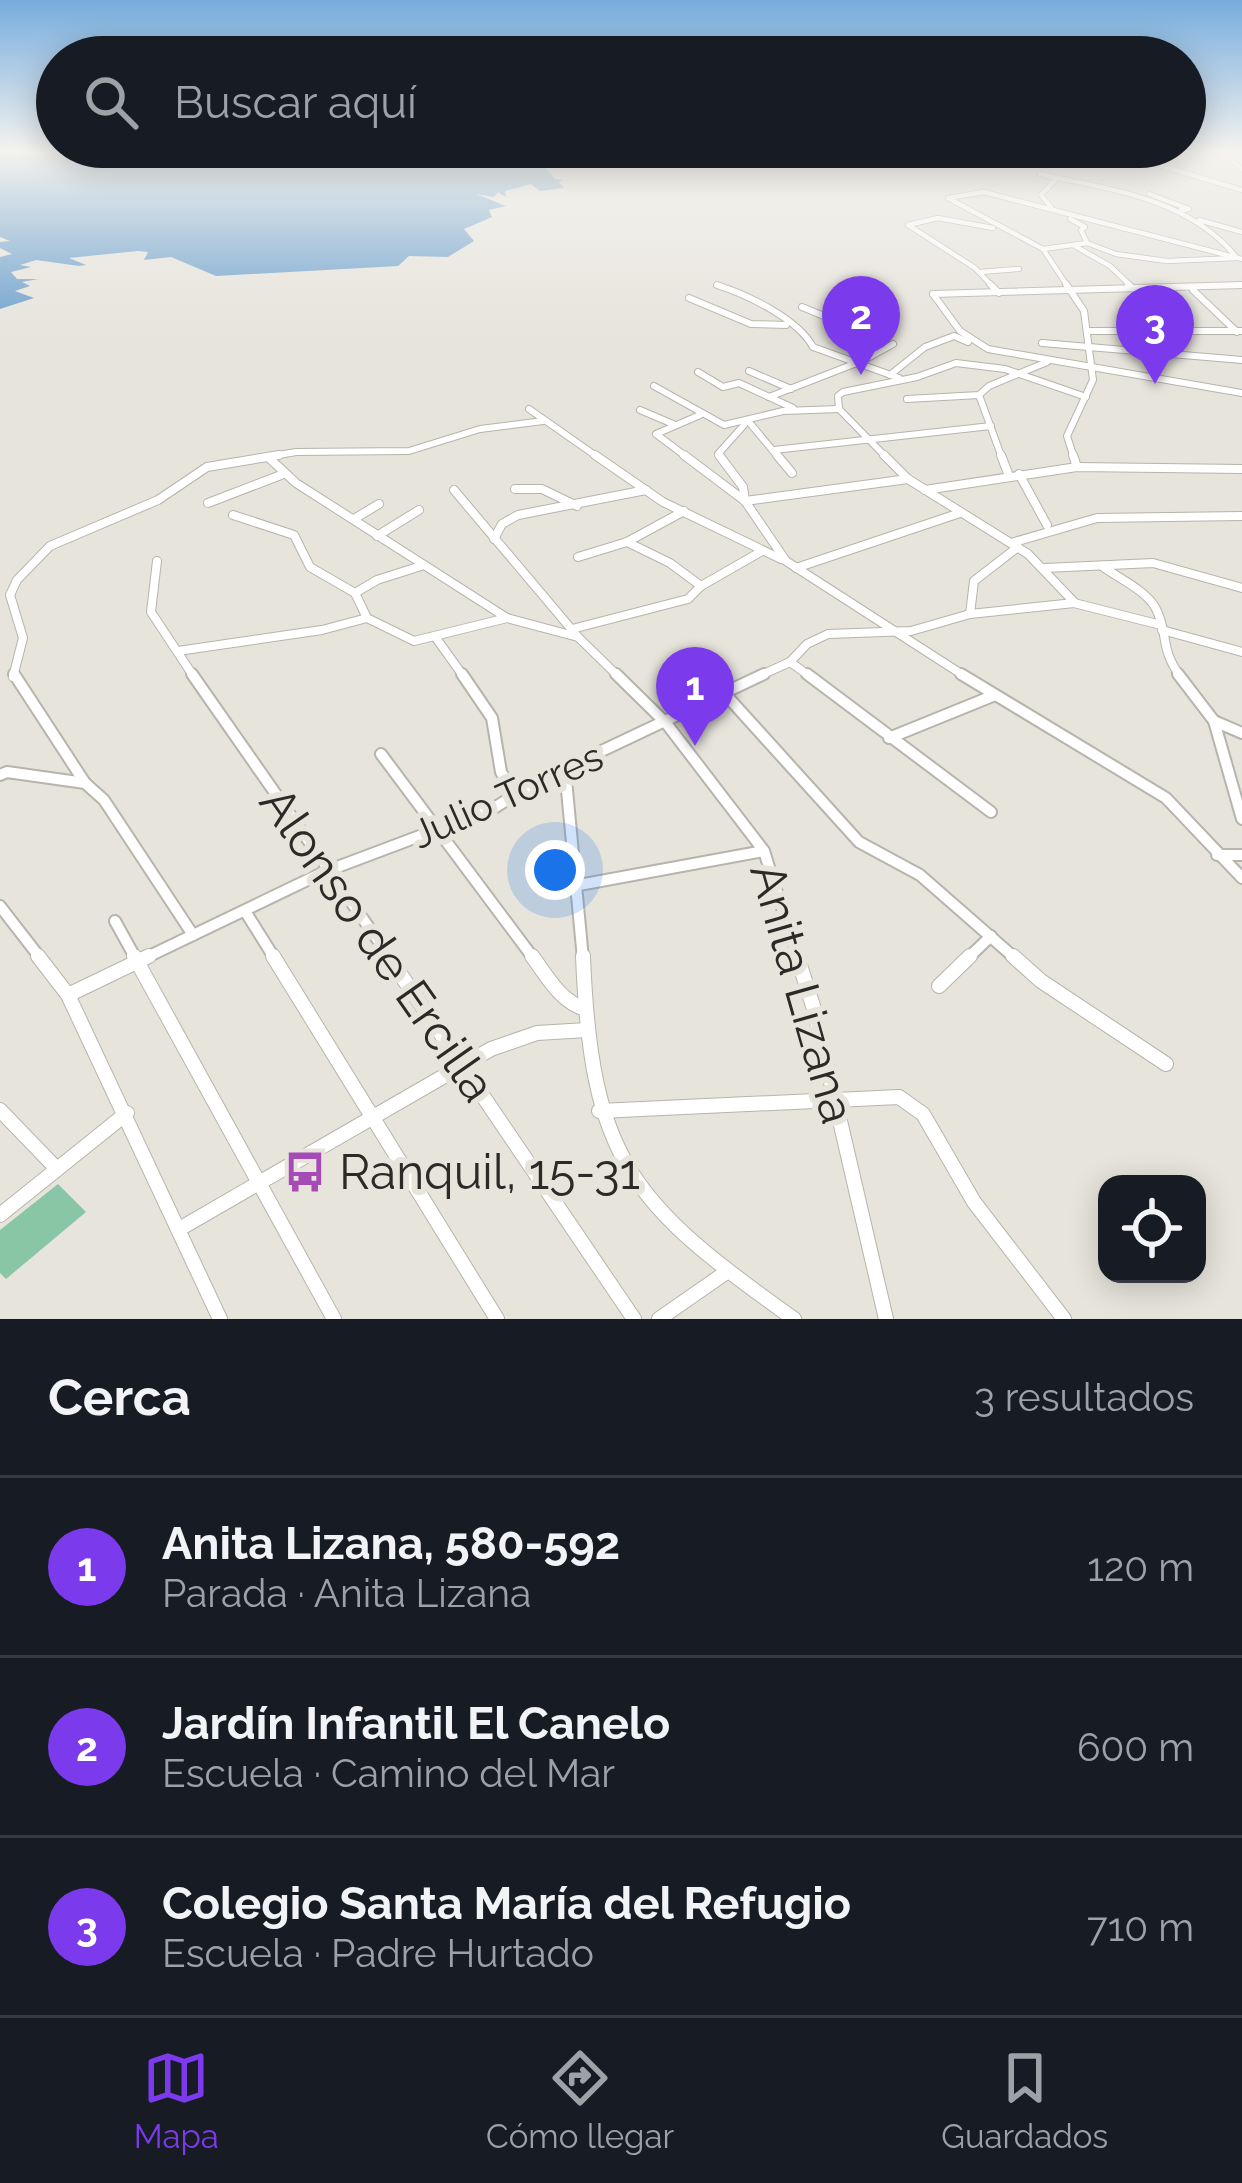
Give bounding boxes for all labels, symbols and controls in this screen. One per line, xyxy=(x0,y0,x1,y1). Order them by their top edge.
search box xyxy=(36,36,1206,168)
icon: search xyxy=(78,69,144,135)
text: Buscar aquí xyxy=(174,76,417,129)
pin: 2 xyxy=(822,276,900,375)
pin: 3 xyxy=(1116,285,1194,384)
pin: 1 xyxy=(656,647,734,746)
street label: Julio Torres xyxy=(404,733,610,857)
street label: Alonso de Ercilla xyxy=(249,776,507,1112)
your location xyxy=(525,840,585,900)
street label: Anita Lizana xyxy=(739,857,867,1129)
place label: Ranquil, 15-31 xyxy=(339,1144,640,1200)
bus stop icon: Ranquil, 15-31 xyxy=(282,1149,328,1195)
map controls xyxy=(1098,1175,1206,1283)
button: locate xyxy=(1098,1175,1206,1283)
text: Cerca xyxy=(48,1367,191,1427)
text: 3 resultados xyxy=(974,1374,1194,1420)
text: Anita Lizana, 580-592 xyxy=(162,1517,620,1570)
text: 1 xyxy=(77,1544,97,1590)
text: 120 m xyxy=(1087,1544,1194,1590)
text: Parada · Anita Lizana xyxy=(162,1570,531,1616)
text: Jardín Infantil El Canelo xyxy=(162,1697,670,1750)
text: 2 xyxy=(76,1724,98,1770)
text: 600 m xyxy=(1077,1724,1194,1770)
text: Escuela · Camino del Mar xyxy=(162,1750,615,1796)
text: Colegio Santa María del Refugio xyxy=(162,1877,851,1930)
text: 3 xyxy=(76,1904,98,1950)
text: 710 m xyxy=(1087,1904,1194,1950)
text: Escuela · Padre Hurtado xyxy=(162,1930,594,1976)
tab: Mapa xyxy=(134,2045,219,2156)
tab: Cómo llegar xyxy=(486,2045,674,2156)
tab: Guardados xyxy=(941,2045,1108,2156)

